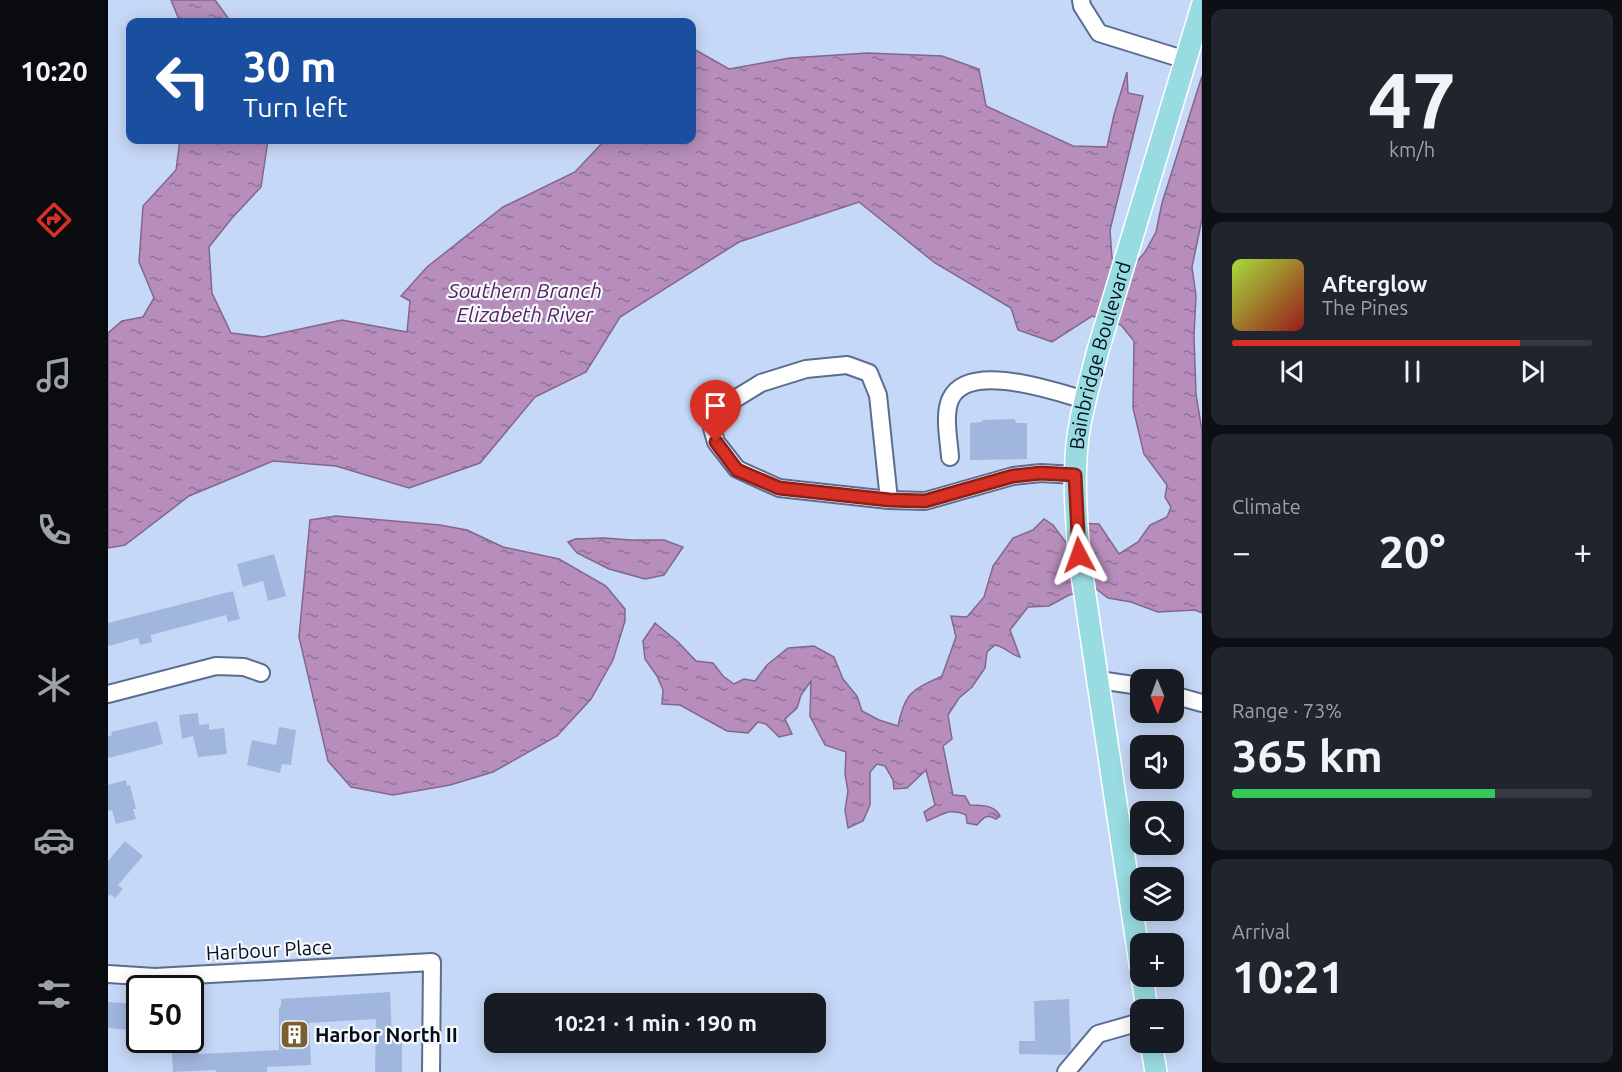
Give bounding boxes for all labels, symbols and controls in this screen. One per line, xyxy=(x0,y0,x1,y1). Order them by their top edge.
icon: left xyxy=(144,42,222,120)
text: 30 m xyxy=(243,43,337,90)
text: 47 xyxy=(1368,55,1456,143)
text: 10:20 xyxy=(20,56,88,86)
text: Turn left xyxy=(243,92,347,122)
text: km/h xyxy=(1389,138,1435,161)
icon: directions xyxy=(33,199,75,241)
street label: Bainbridge Boulevard xyxy=(1065,259,1135,451)
text: Afterglow xyxy=(1322,271,1427,296)
water label: Southern Branch Elizabeth River xyxy=(447,278,602,326)
text: The Pines xyxy=(1322,296,1408,319)
icon: music xyxy=(33,354,75,396)
icon: previous xyxy=(1276,355,1309,388)
icon: pause xyxy=(1396,355,1429,388)
icon: next xyxy=(1516,355,1549,388)
pin xyxy=(690,380,741,442)
icon: arrive xyxy=(699,389,732,422)
text: Climate xyxy=(1232,495,1301,518)
icon: phone xyxy=(33,509,75,551)
position arrow xyxy=(1047,523,1111,587)
text: 20° xyxy=(1379,526,1445,577)
text: − xyxy=(1232,533,1251,570)
text: + xyxy=(1573,533,1592,570)
icon: climate xyxy=(33,664,75,706)
north arrow xyxy=(1130,669,1184,723)
map controls xyxy=(1130,669,1184,1053)
text: Range · 73% xyxy=(1232,699,1342,722)
text: 365 km xyxy=(1232,730,1383,781)
button: sound xyxy=(1130,735,1184,789)
button: search xyxy=(1130,801,1184,855)
icon: car xyxy=(33,819,75,861)
button: layers xyxy=(1130,867,1184,921)
text: Arrival xyxy=(1232,920,1290,943)
button: + xyxy=(1130,933,1184,987)
street label: Harbour Place xyxy=(205,935,333,964)
text: 10:21 xyxy=(1232,951,1345,1002)
icon: filters xyxy=(33,973,75,1015)
speed limit sign: 50 xyxy=(126,975,204,1053)
button: − xyxy=(1130,999,1184,1053)
text: 10:21 · 1 min · 190 m xyxy=(553,1010,757,1035)
building icon: Harbor North II xyxy=(278,1019,310,1051)
place label: Harbor North II xyxy=(315,1023,458,1046)

